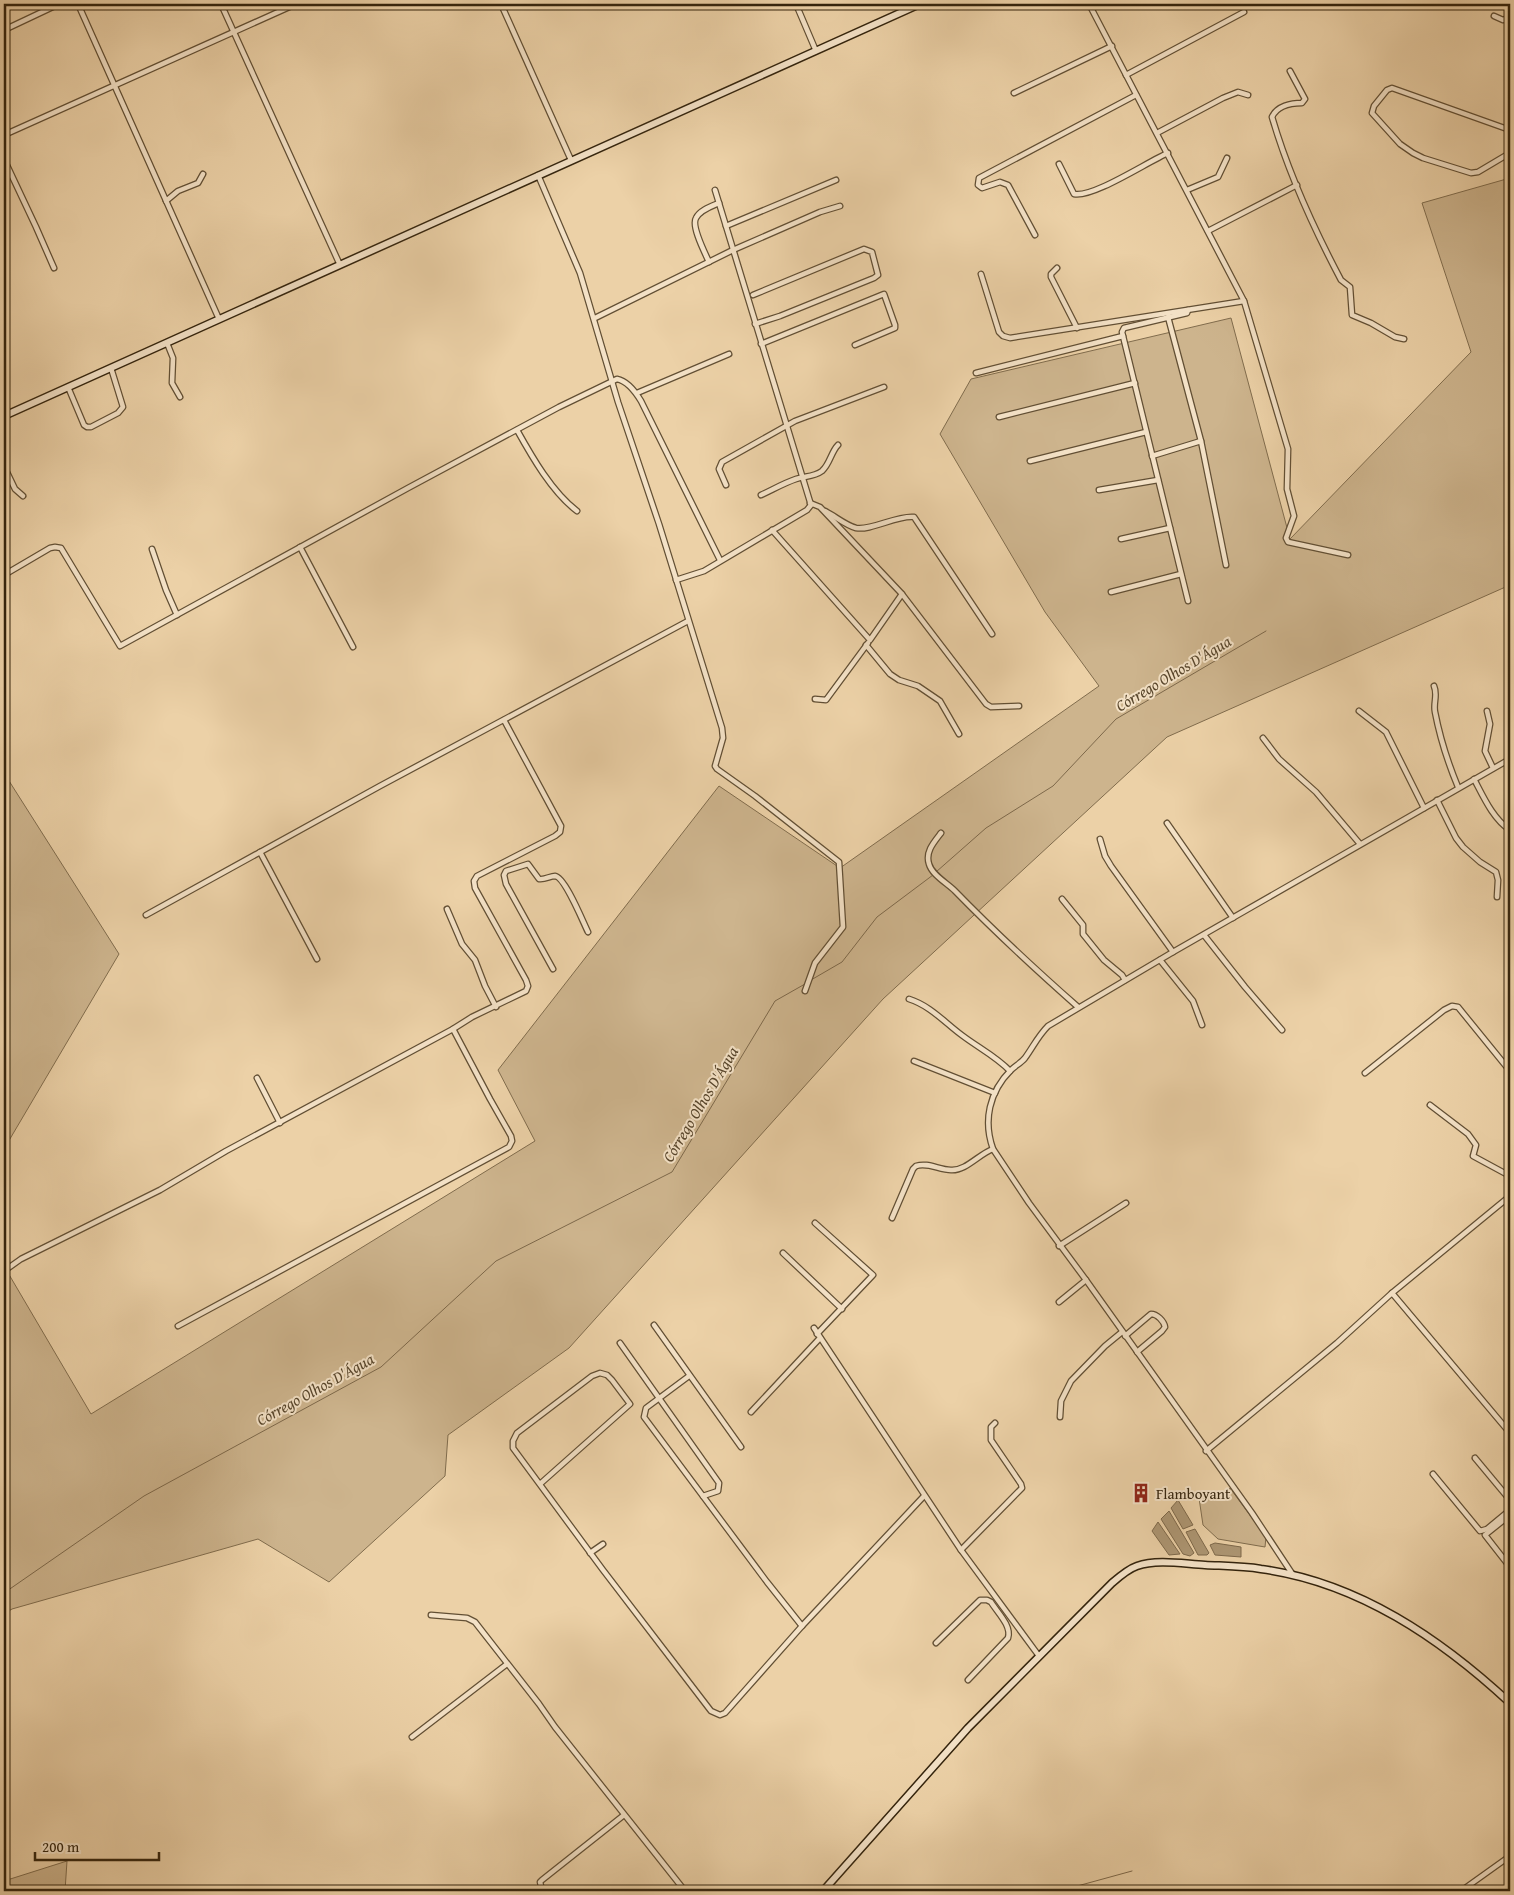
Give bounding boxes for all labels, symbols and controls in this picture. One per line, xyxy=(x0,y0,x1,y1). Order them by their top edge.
water label: Córrego Olhos D'Água xyxy=(1111,629,1236,717)
water label: Córrego Olhos D'Água xyxy=(656,1041,744,1166)
water label: Córrego Olhos D'Água xyxy=(252,1346,379,1431)
building icon: Flamboyant xyxy=(1130,1482,1152,1504)
place label: Flamboyant xyxy=(1156,1483,1231,1504)
scale bar xyxy=(35,1830,159,1862)
text: 200 m xyxy=(42,1836,80,1857)

